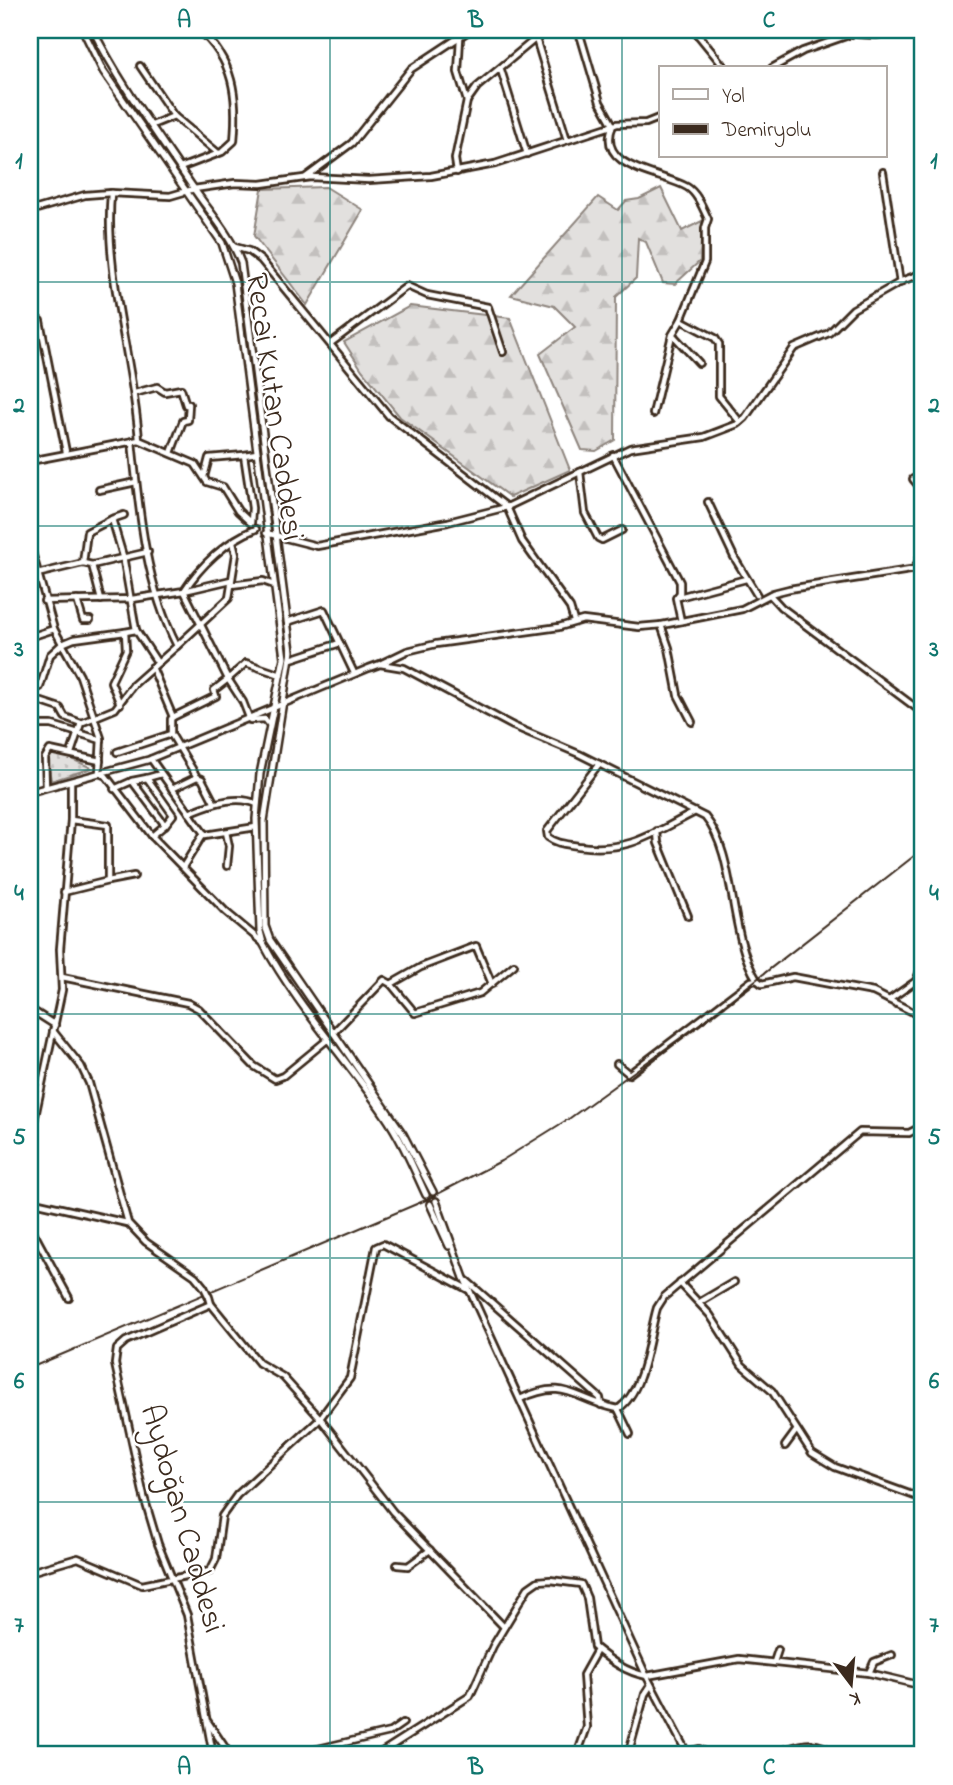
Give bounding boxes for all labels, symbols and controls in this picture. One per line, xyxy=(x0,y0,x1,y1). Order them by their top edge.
text: A xyxy=(177,5,191,38)
text: B xyxy=(467,5,484,38)
text: C xyxy=(763,5,776,38)
legend xyxy=(659,66,886,158)
text: Yol xyxy=(722,82,745,112)
text: Demiryolu xyxy=(721,116,812,148)
text: 1 xyxy=(15,146,23,179)
text: 1 xyxy=(930,146,938,179)
street label: Recai Kutan Caddesi xyxy=(231,270,315,544)
text: 2 xyxy=(12,390,25,423)
text: 2 xyxy=(927,390,940,423)
text: 3 xyxy=(13,634,24,667)
text: 3 xyxy=(928,634,939,667)
text: 4 xyxy=(14,878,24,911)
text: 4 xyxy=(929,878,939,911)
text: 5 xyxy=(12,1122,26,1155)
text: 5 xyxy=(927,1122,941,1155)
text: 6 xyxy=(14,1366,25,1399)
text: 6 xyxy=(929,1366,940,1399)
street label: Aydoğan Caddesi xyxy=(125,1399,236,1639)
text: 7 xyxy=(14,1610,24,1643)
text: 7 xyxy=(929,1610,939,1643)
north arrow xyxy=(816,1648,886,1718)
text: K xyxy=(846,1684,863,1712)
text: A xyxy=(177,1752,191,1785)
text: B xyxy=(467,1752,484,1785)
text: C xyxy=(763,1752,776,1785)

